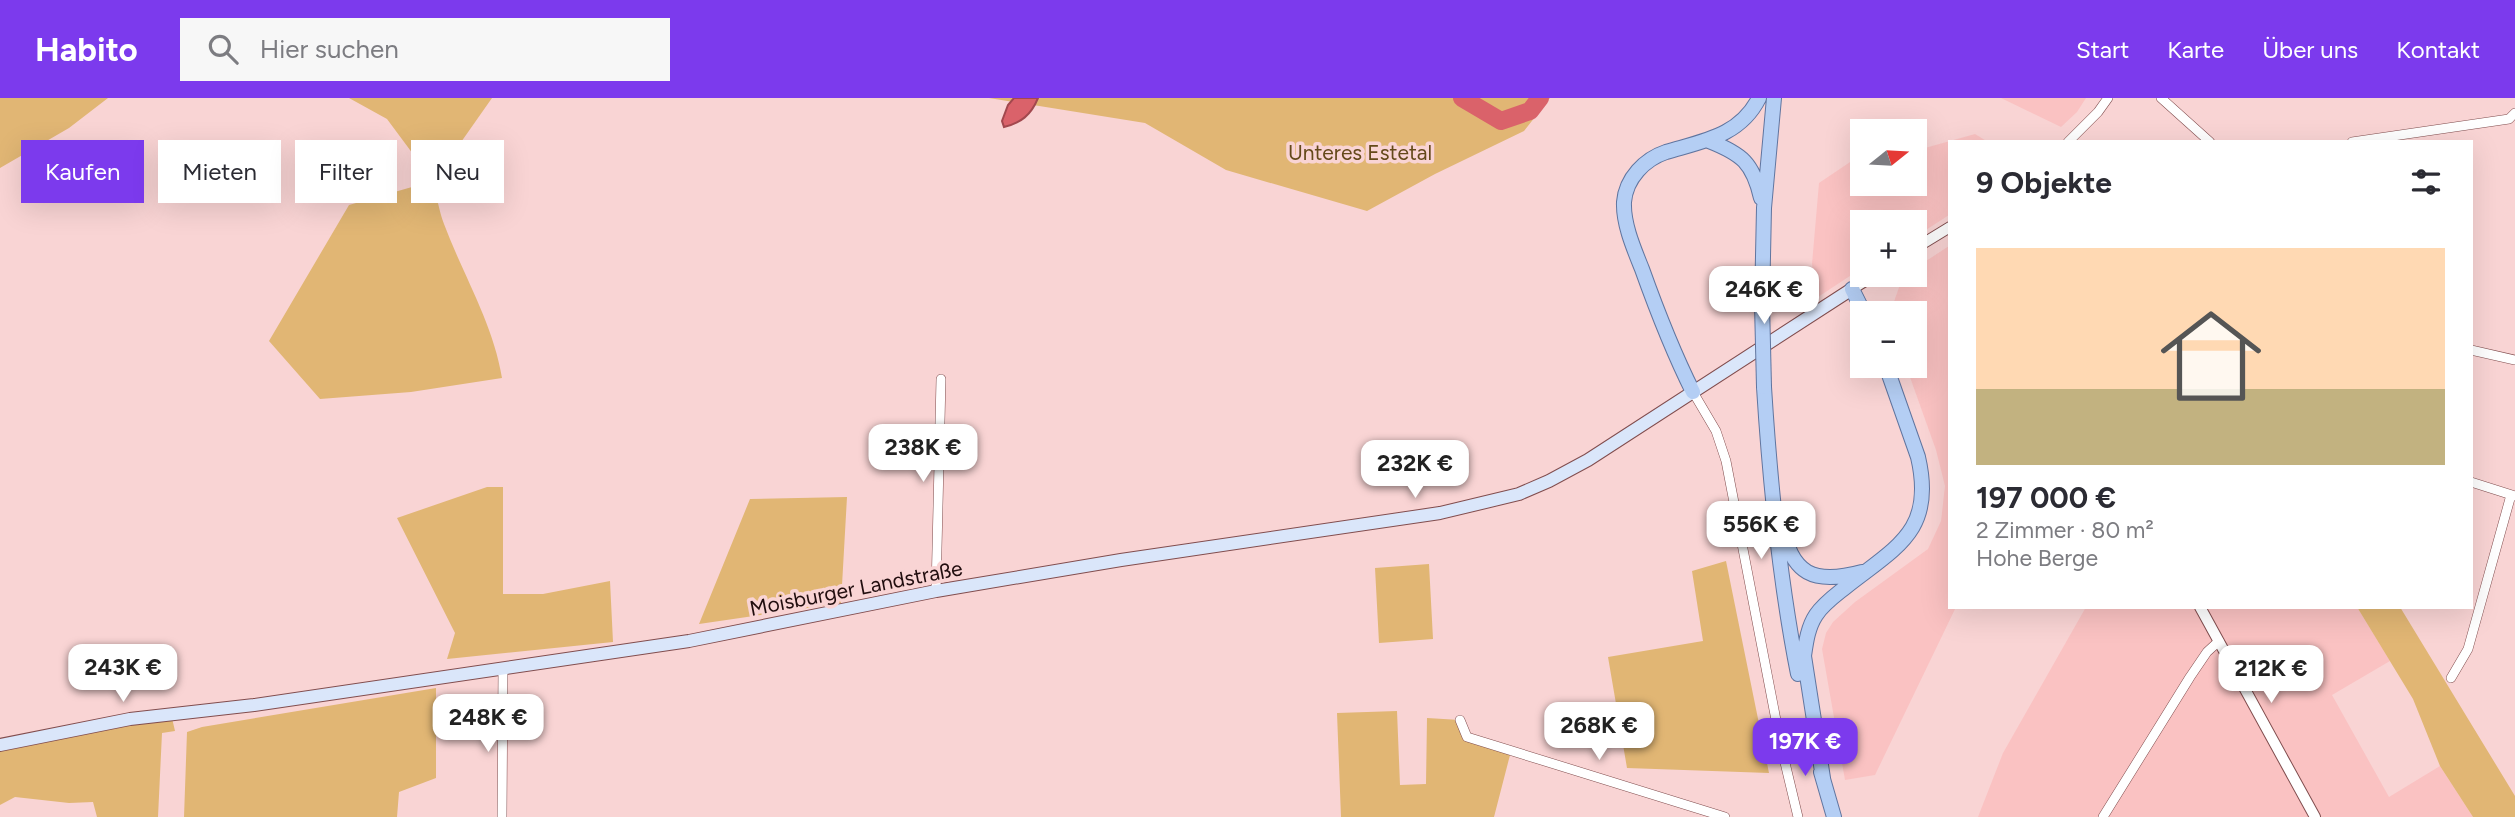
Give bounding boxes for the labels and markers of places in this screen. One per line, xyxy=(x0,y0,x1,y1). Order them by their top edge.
pin: 246K € xyxy=(1707,266,1821,326)
pin: 238K € xyxy=(866,424,980,484)
pin: 232K € xyxy=(1358,440,1472,500)
pin: 556K € xyxy=(1704,502,1818,561)
pin: 243K € xyxy=(66,644,180,704)
pin: 212K € xyxy=(2214,646,2328,705)
pin: 248K € xyxy=(431,694,545,754)
pin: 268K € xyxy=(1542,702,1656,762)
pin: 197K € xyxy=(1748,718,1862,778)

